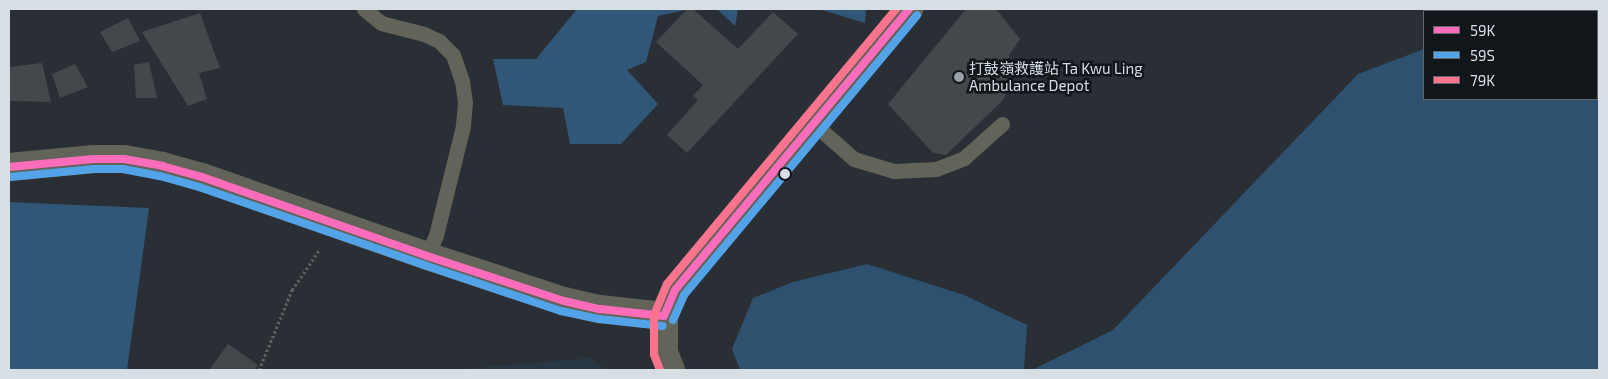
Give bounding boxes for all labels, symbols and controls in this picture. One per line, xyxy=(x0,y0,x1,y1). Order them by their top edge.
legend xyxy=(1423,10,1598,100)
text: 59K xyxy=(1470,21,1496,39)
text: 59S xyxy=(1470,46,1495,64)
place label: 打鼓嶺救護站 Ta Kwu Ling Ambulance Depot xyxy=(969,59,1143,94)
marker: 打鼓嶺救護站 Ta Kwu Ling Ambulance Depot xyxy=(953,71,965,83)
text: 79K xyxy=(1470,71,1495,89)
unlabelled marker xyxy=(780,169,790,179)

